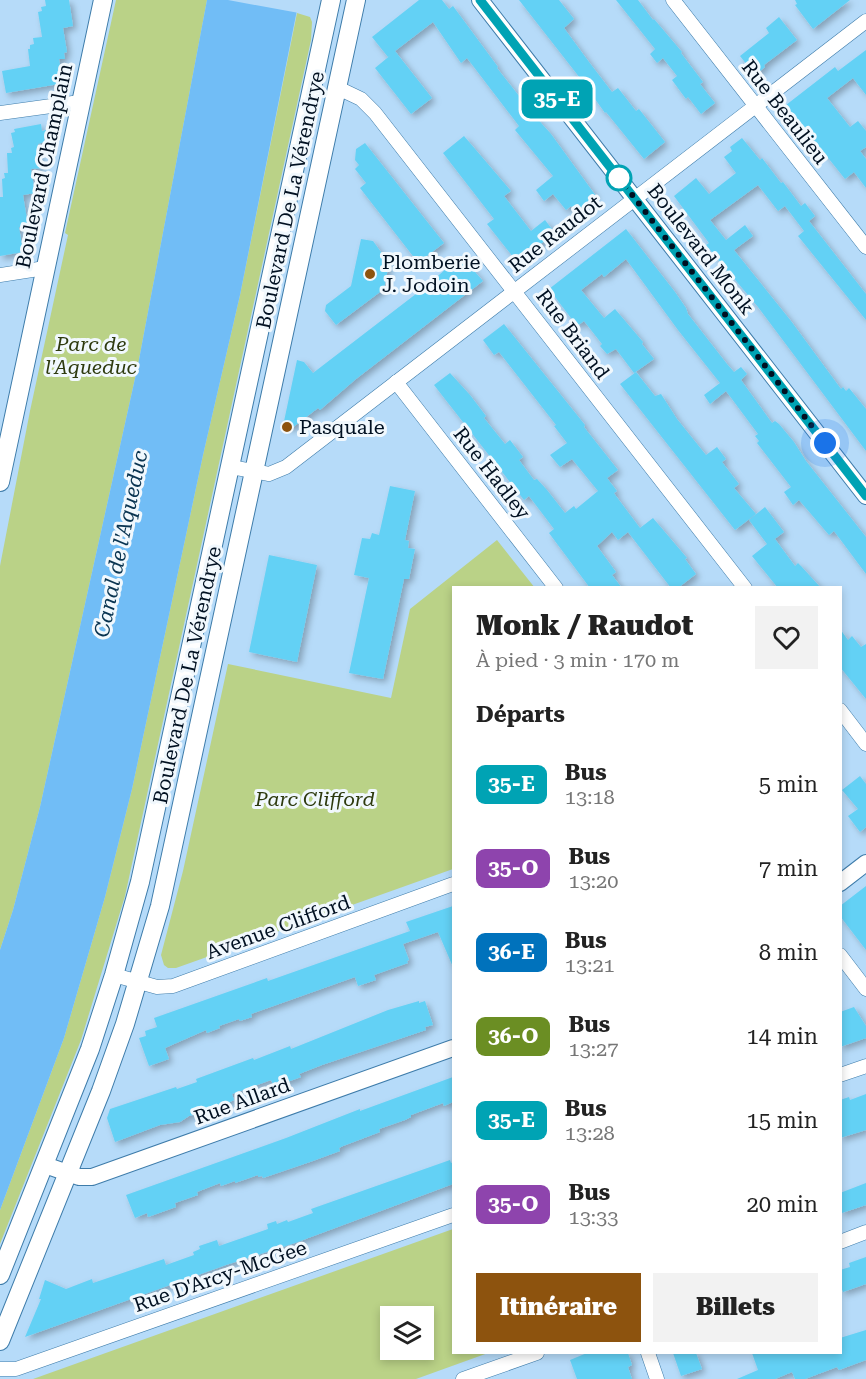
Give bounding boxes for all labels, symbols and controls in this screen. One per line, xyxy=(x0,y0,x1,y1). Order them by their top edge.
street label: Rue Beaulieu xyxy=(737,55,833,169)
street label: Boulevard Champlain xyxy=(11,61,77,271)
street label: Boulevard De La Vérendrye xyxy=(251,69,329,331)
line badge: 35-E xyxy=(515,80,599,118)
text: 35-E xyxy=(534,87,580,111)
unlabelled marker xyxy=(606,165,632,191)
street label: Boulevard Monk xyxy=(642,179,760,319)
street label: Rue Raudot xyxy=(504,190,607,278)
place label: Plomberie J. Jodoin xyxy=(382,250,481,297)
marker: Plomberie J. Jodoin xyxy=(363,267,377,281)
street label: Rue Briand xyxy=(531,284,615,384)
park label: Parc de l'Aqueduc xyxy=(45,332,138,379)
place label: Pasquale xyxy=(299,415,385,439)
marker: Pasquale xyxy=(280,420,294,434)
street label: Rue Hadley xyxy=(448,422,536,524)
your location xyxy=(810,428,840,458)
water label: Canal de l'Aqueduc xyxy=(89,448,153,639)
street label: Boulevard De La Vérendrye xyxy=(148,544,226,806)
button: heart xyxy=(755,606,818,669)
text: Monk / Raudot xyxy=(476,609,693,642)
text: À pied · 3 min · 170 m xyxy=(476,648,679,672)
text: Départs xyxy=(476,702,565,727)
text: Bus xyxy=(565,760,607,785)
text: 35-E xyxy=(488,772,535,796)
text: 5 min xyxy=(759,772,818,797)
text: 13:18 xyxy=(565,785,615,809)
park label: Parc Clifford xyxy=(254,787,375,811)
text: Bus xyxy=(568,844,610,869)
text: 35-O xyxy=(488,856,538,880)
text: 7 min xyxy=(759,856,818,881)
text: 13:20 xyxy=(568,869,618,893)
street label: Avenue Clifford xyxy=(203,890,353,964)
text: Bus xyxy=(565,928,607,953)
text: 36-E xyxy=(488,940,535,964)
text: 8 min xyxy=(759,940,818,965)
text: 13:21 xyxy=(565,953,615,977)
text: Bus xyxy=(568,1012,610,1037)
text: 36-O xyxy=(488,1024,538,1048)
text: 14 min xyxy=(747,1024,818,1049)
text: 13:27 xyxy=(568,1037,618,1061)
street label: Rue Allard xyxy=(191,1073,293,1129)
text: Bus xyxy=(565,1096,607,1121)
text: 35-E xyxy=(488,1108,535,1132)
text: 15 min xyxy=(747,1108,818,1133)
text: 13:28 xyxy=(565,1121,615,1145)
text: Bus xyxy=(568,1180,610,1205)
text: 35-O xyxy=(488,1192,538,1216)
text: 20 min xyxy=(747,1192,818,1217)
text: 13:33 xyxy=(568,1205,618,1229)
street label: Rue D'Arcy-McGee xyxy=(130,1235,310,1317)
button: Itinéraire xyxy=(476,1273,641,1342)
button: Billets xyxy=(653,1273,818,1342)
map controls xyxy=(380,1306,434,1360)
button: layers xyxy=(380,1306,434,1360)

